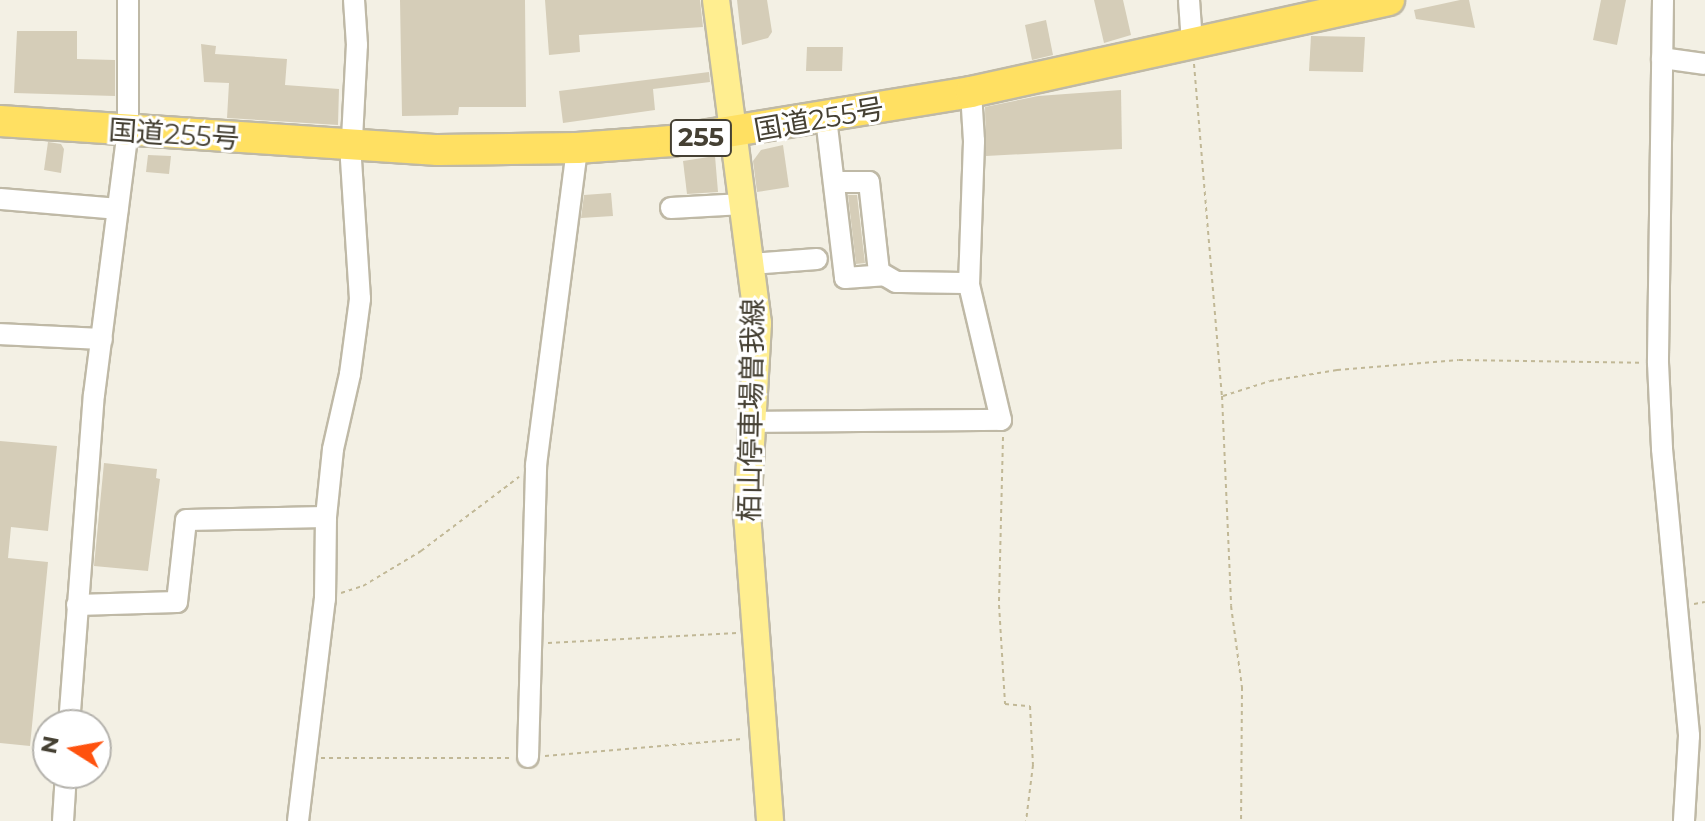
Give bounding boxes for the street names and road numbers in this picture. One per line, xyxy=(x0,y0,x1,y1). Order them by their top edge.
street label: 国道255号 xyxy=(751,91,887,147)
street label: 国道255号 xyxy=(107,113,241,155)
road number: 255 xyxy=(669,116,733,160)
street label: 栢山停車場曽我線 xyxy=(732,298,770,522)

